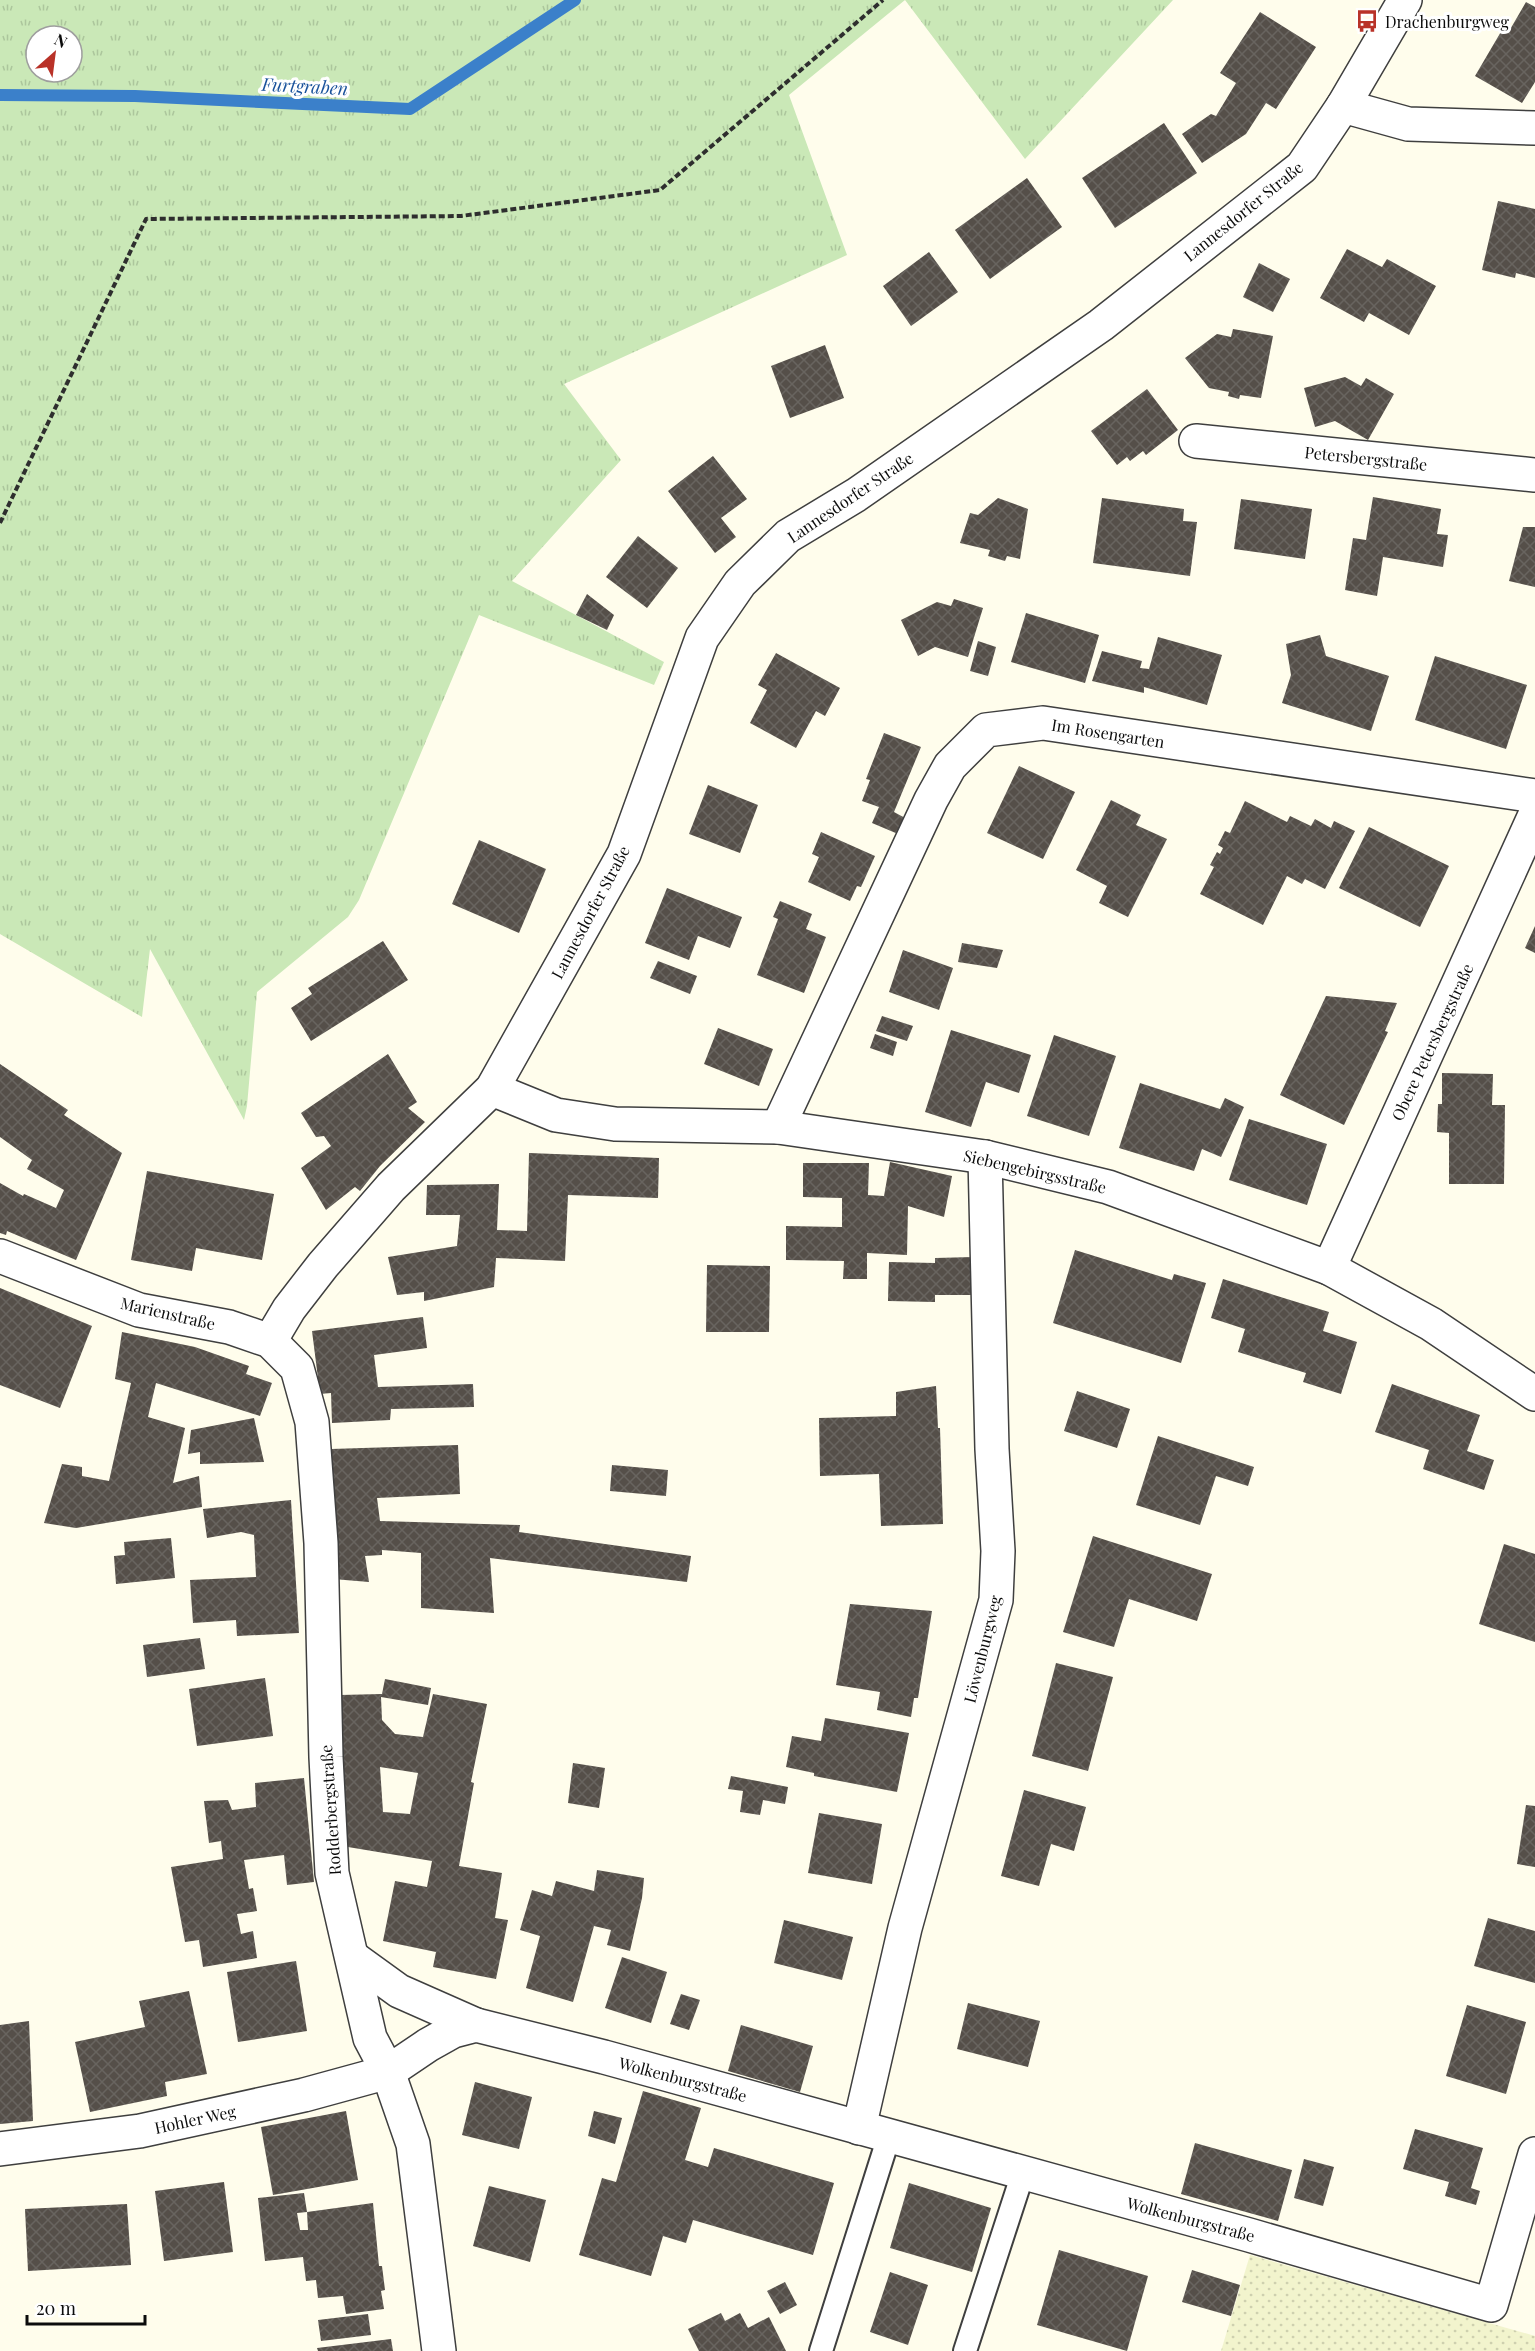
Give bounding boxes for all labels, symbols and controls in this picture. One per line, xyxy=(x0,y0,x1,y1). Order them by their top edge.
bus stop icon: Drachenburgweg xyxy=(1354,8,1380,34)
place label: Drachenburgweg xyxy=(1385,11,1509,32)
north arrow xyxy=(24,24,84,84)
text: N xyxy=(51,28,72,53)
water label: Furtgraben xyxy=(260,72,349,100)
street label: Lannesdorfer Straße xyxy=(1179,156,1307,266)
street label: Petersbergstraße xyxy=(1304,441,1428,475)
street label: Lannesdorfer Straße xyxy=(783,447,917,547)
street label: Im Rosengarten xyxy=(1050,714,1166,752)
street label: Lannesdorfer Straße xyxy=(546,842,634,982)
street label: Obere Petersbergstraße xyxy=(1386,960,1478,1124)
street label: Siebengebirgsstraße xyxy=(962,1144,1108,1198)
street label: Marienstraße xyxy=(119,1292,217,1334)
street label: Löwenburgweg xyxy=(958,1592,1006,1705)
street label: Rodderbergstraße xyxy=(315,1744,345,1876)
street label: Wolkenburgstraße xyxy=(616,2052,749,2106)
street label: Hohler Weg xyxy=(152,2100,238,2138)
street label: Wolkenburgstraße xyxy=(1124,2192,1257,2246)
scale bar xyxy=(27,2288,146,2326)
text: 20 m xyxy=(36,2296,76,2320)

